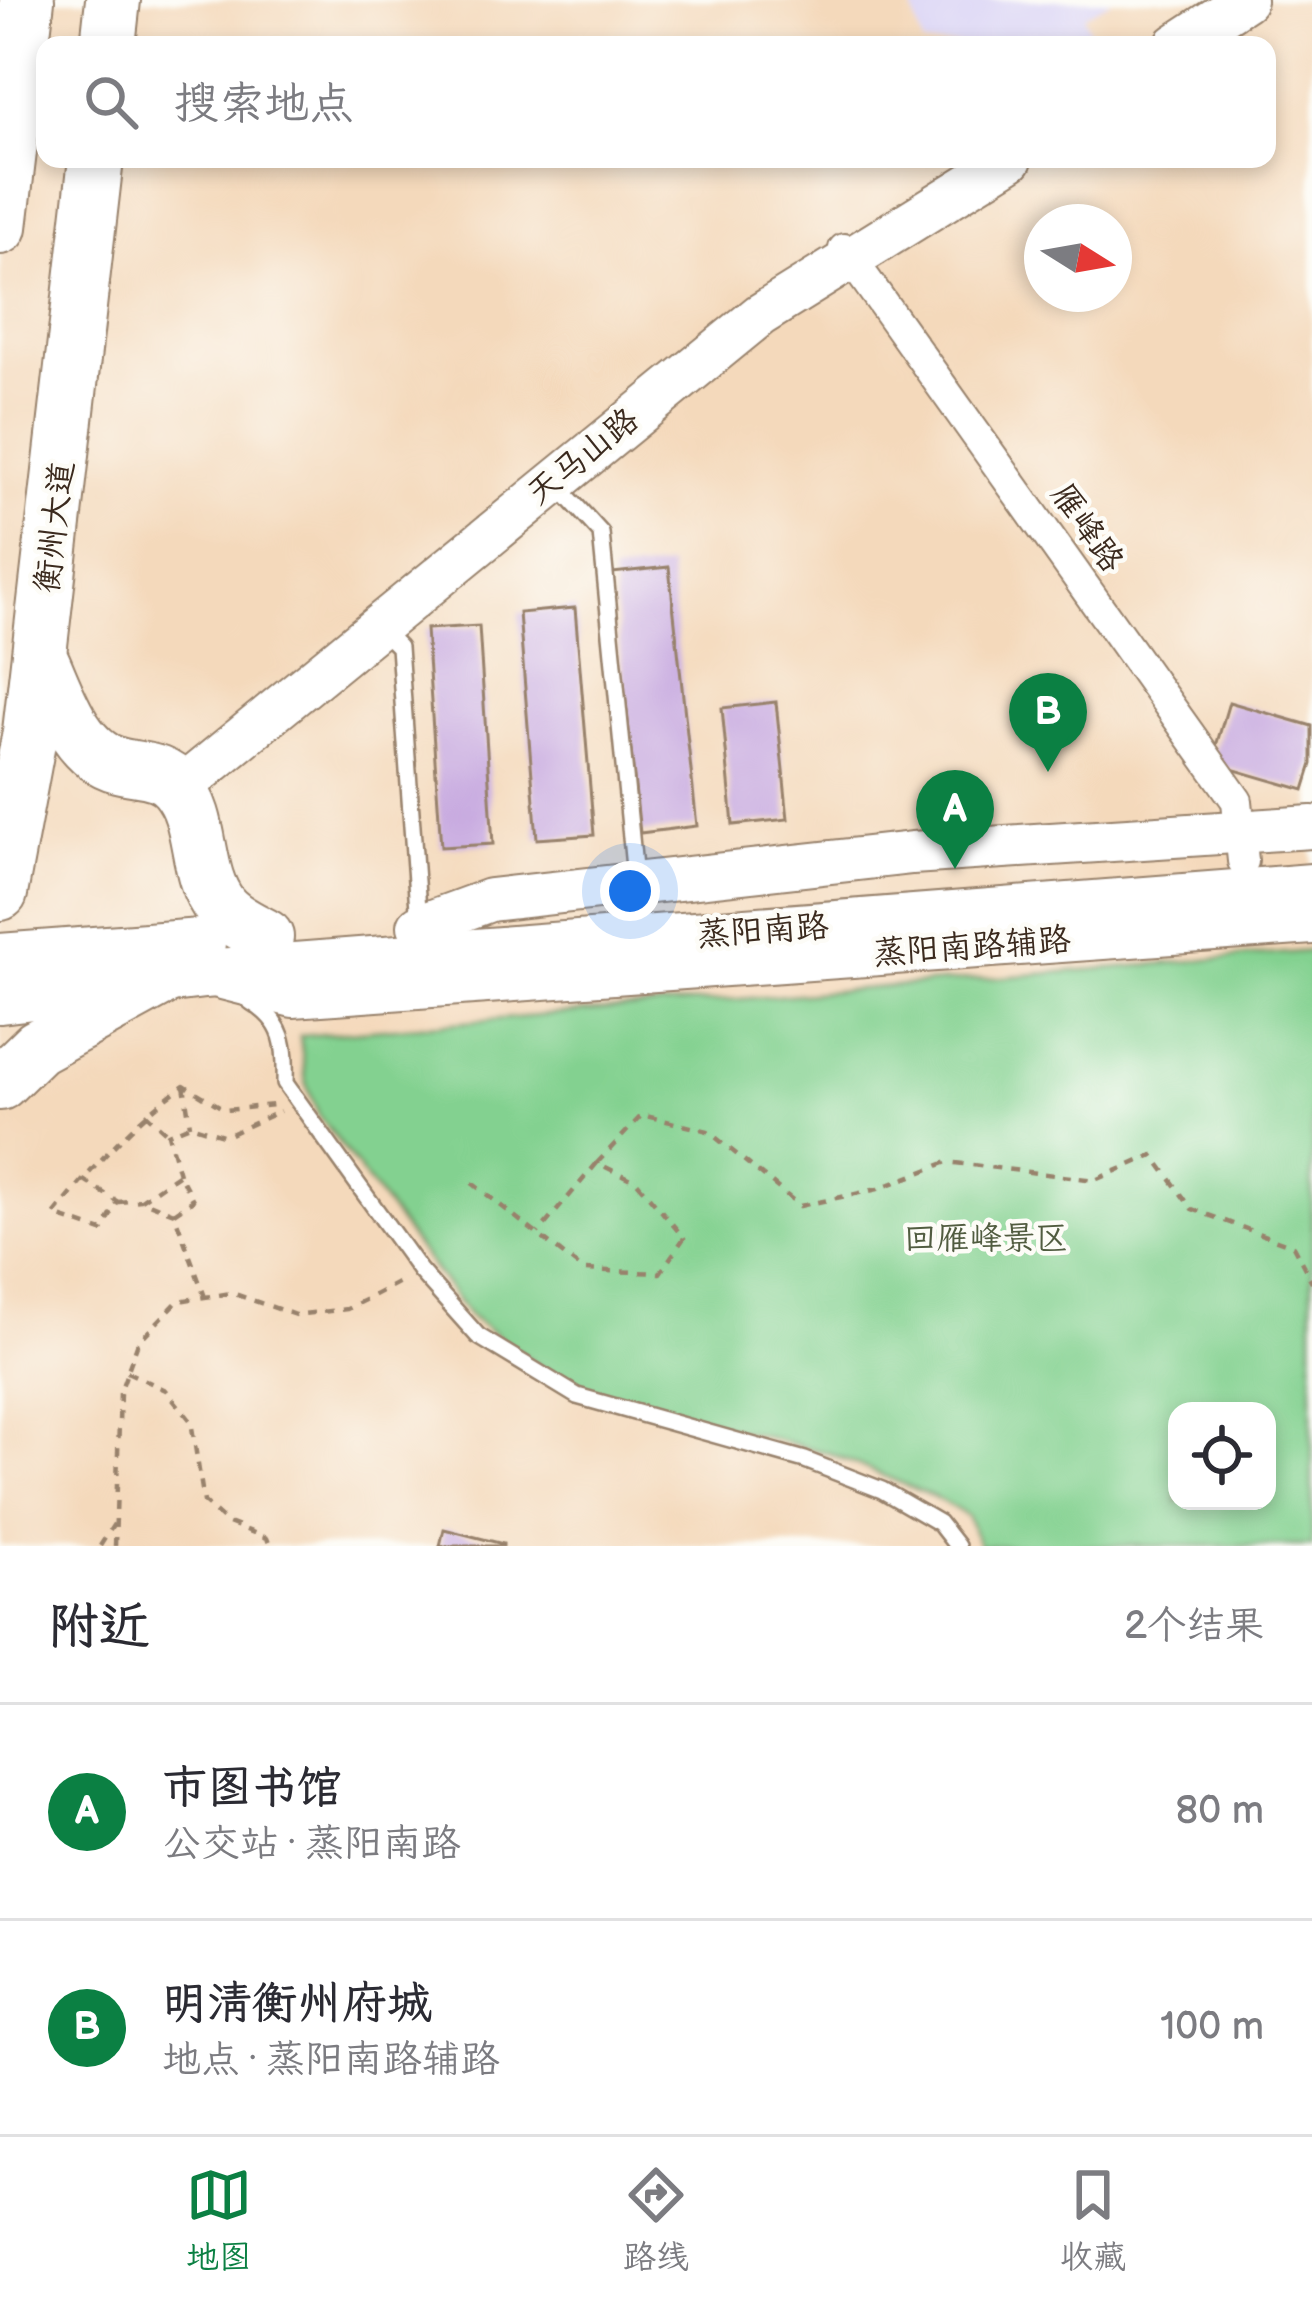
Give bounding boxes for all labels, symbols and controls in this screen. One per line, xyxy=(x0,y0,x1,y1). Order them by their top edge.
search box xyxy=(36,36,1276,168)
icon: search xyxy=(78,69,144,135)
text: 搜索地点 xyxy=(174,77,354,132)
north arrow xyxy=(1024,204,1132,312)
street label: 天马山路 xyxy=(519,400,647,514)
street label: 衡州大道 xyxy=(27,459,83,595)
street label: 雁峰路 xyxy=(1042,476,1132,580)
pin: B xyxy=(1009,673,1087,772)
pin: A xyxy=(916,770,994,869)
your location xyxy=(600,861,660,921)
street label: 蒸阳南路 xyxy=(696,906,830,956)
street label: 蒸阳南路辅路 xyxy=(872,920,1072,974)
park label: 回雁峰景区 xyxy=(904,1219,1069,1259)
map controls xyxy=(1168,1402,1276,1510)
button: locate xyxy=(1168,1402,1276,1510)
text: 附近 xyxy=(48,1597,150,1658)
text: 2个结果 xyxy=(1124,1603,1264,1650)
text: 市图书馆 xyxy=(162,1761,342,1816)
text: A xyxy=(75,1788,99,1835)
text: 80 m xyxy=(1176,1788,1264,1835)
text: 公交站 · 蒸阳南路 xyxy=(162,1821,460,1868)
text: 明清衡州府城 xyxy=(162,1977,432,2032)
text: B xyxy=(73,2004,101,2051)
text: 100 m xyxy=(1160,2004,1264,2051)
text: 地点 · 蒸阳南路辅路 xyxy=(162,2037,499,2084)
tab: 地图 xyxy=(186,2162,252,2278)
tab: 路线 xyxy=(623,2162,689,2278)
tab: 收藏 xyxy=(1060,2162,1126,2278)

